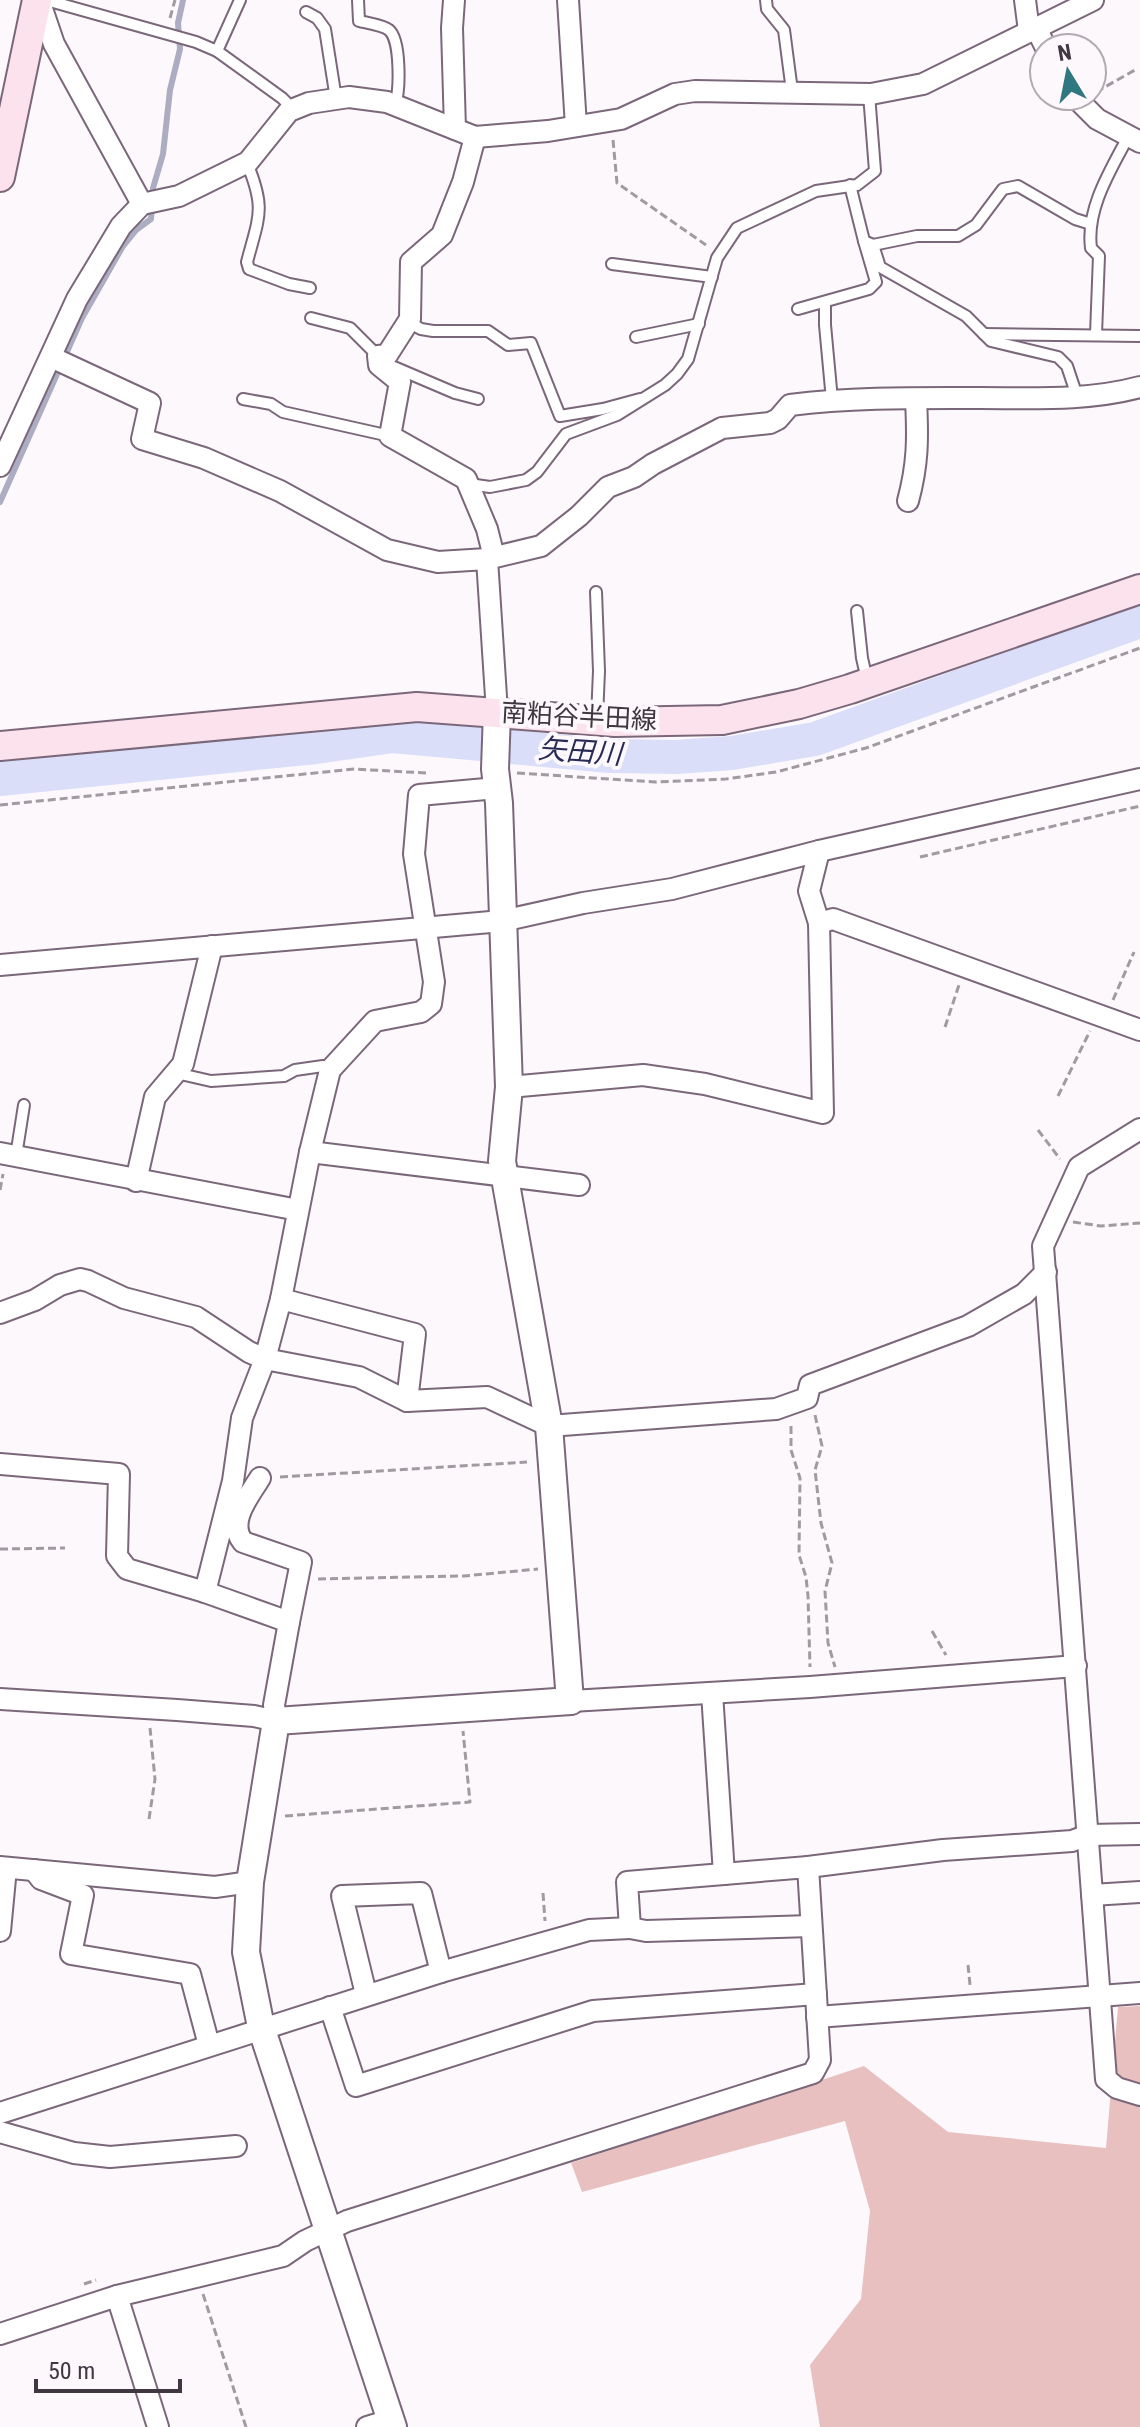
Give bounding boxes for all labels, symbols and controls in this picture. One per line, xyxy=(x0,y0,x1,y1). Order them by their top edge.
north arrow xyxy=(1028,32,1108,112)
text: N xyxy=(1056,39,1073,66)
street label: 南粕谷半田線 xyxy=(500,697,658,735)
water label: 矢田川 xyxy=(537,732,626,771)
scale bar xyxy=(36,2343,180,2393)
text: 50 m xyxy=(48,2357,95,2385)

